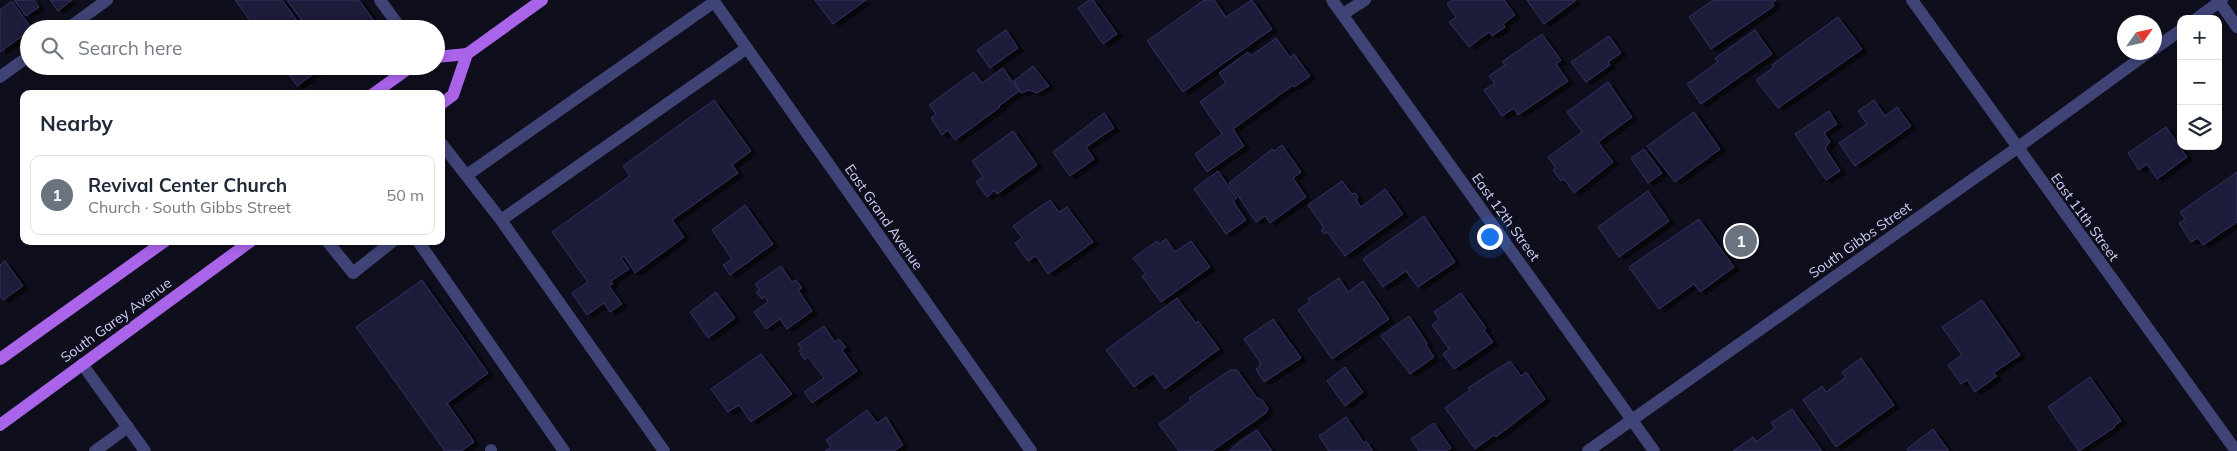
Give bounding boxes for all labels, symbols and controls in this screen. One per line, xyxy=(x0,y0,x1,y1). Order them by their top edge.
north arrow xyxy=(2117,15,2162,60)
map controls xyxy=(2177,15,2222,150)
button: + xyxy=(2177,15,2222,60)
search box xyxy=(20,20,445,75)
icon: search xyxy=(38,34,66,62)
text: Search here xyxy=(78,36,182,60)
button: − xyxy=(2177,60,2222,105)
button: layers xyxy=(2177,105,2222,150)
text: Nearby xyxy=(40,110,113,136)
street label: East Grand Avenue xyxy=(841,161,927,273)
street label: East 12th Street xyxy=(1468,170,1544,265)
street label: East 11th Street xyxy=(2047,170,2123,265)
text: Revival Center Church xyxy=(88,173,287,197)
text: 1 xyxy=(52,185,62,205)
text: 50 m xyxy=(387,185,424,205)
text: Church · South Gibbs Street xyxy=(88,197,291,217)
street label: South Gibbs Street xyxy=(1805,198,1915,282)
pin: 1 xyxy=(1725,222,1757,260)
your location xyxy=(1477,224,1503,250)
street label: South Garey Avenue xyxy=(57,274,175,366)

